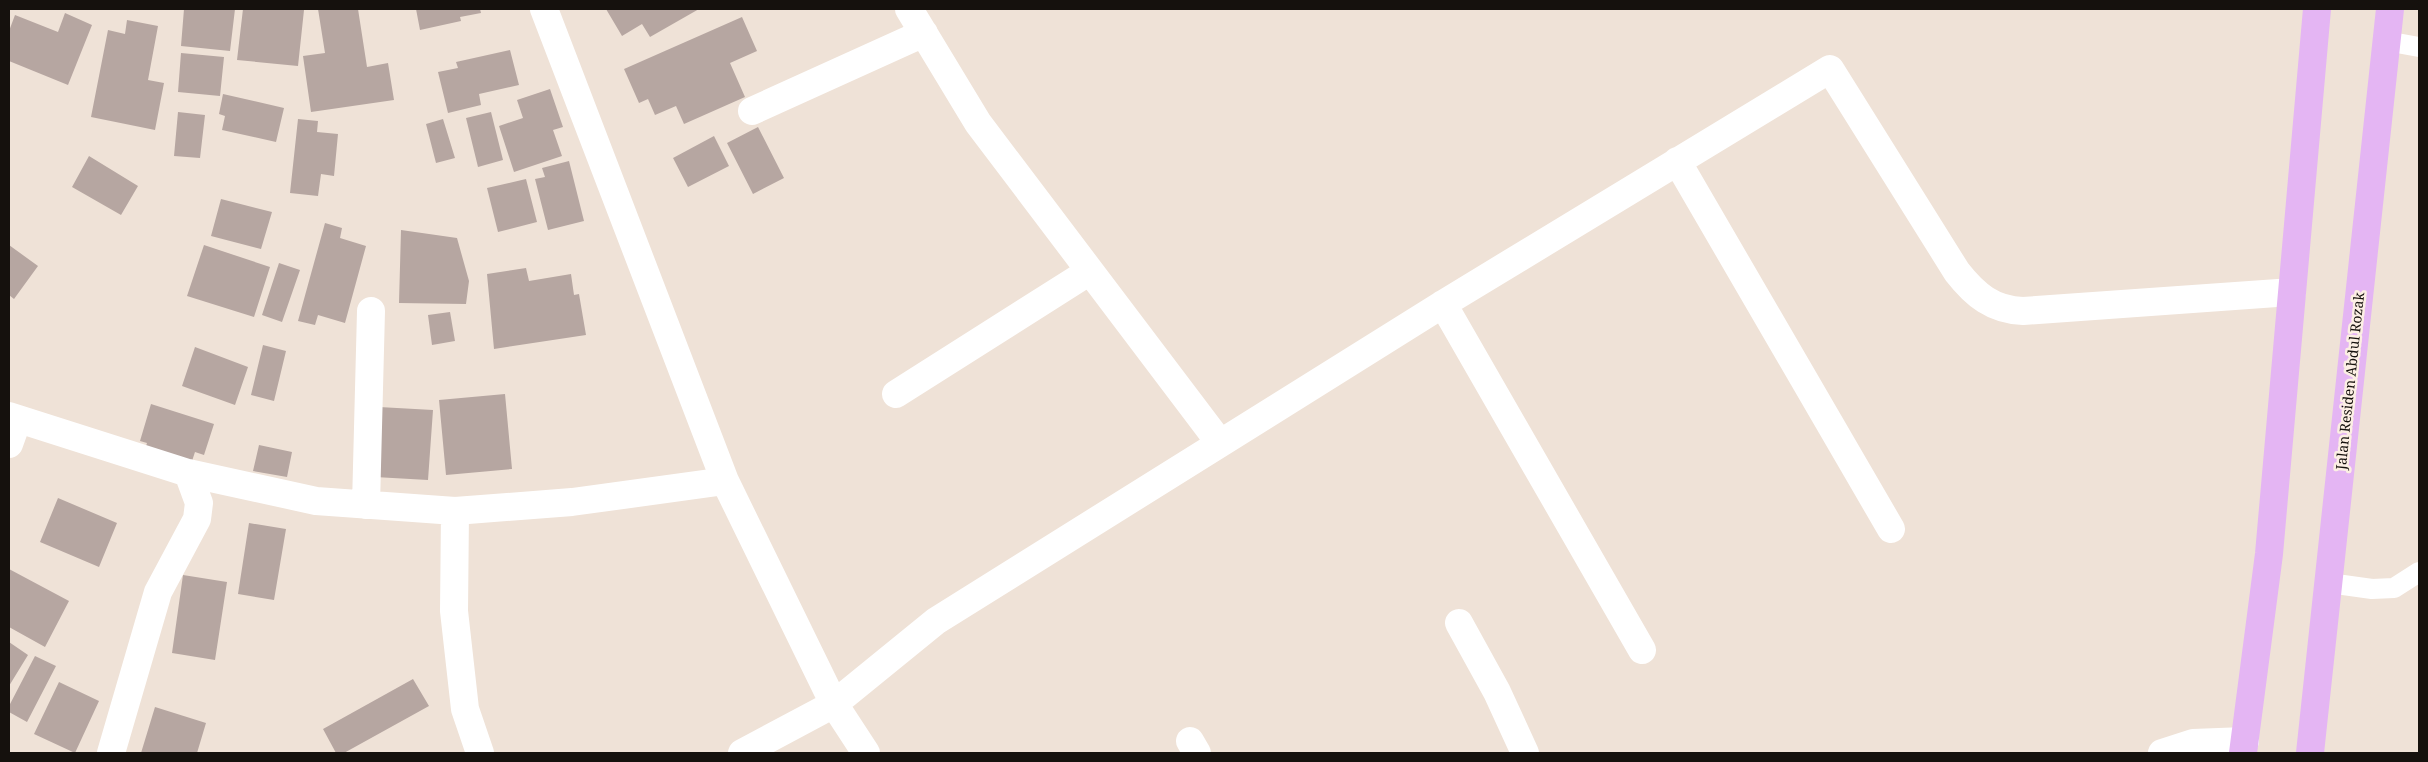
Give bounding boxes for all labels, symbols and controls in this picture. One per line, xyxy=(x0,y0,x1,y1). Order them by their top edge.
street label: Jalan Residen Abdul Rozak xyxy=(2331,290,2368,472)

